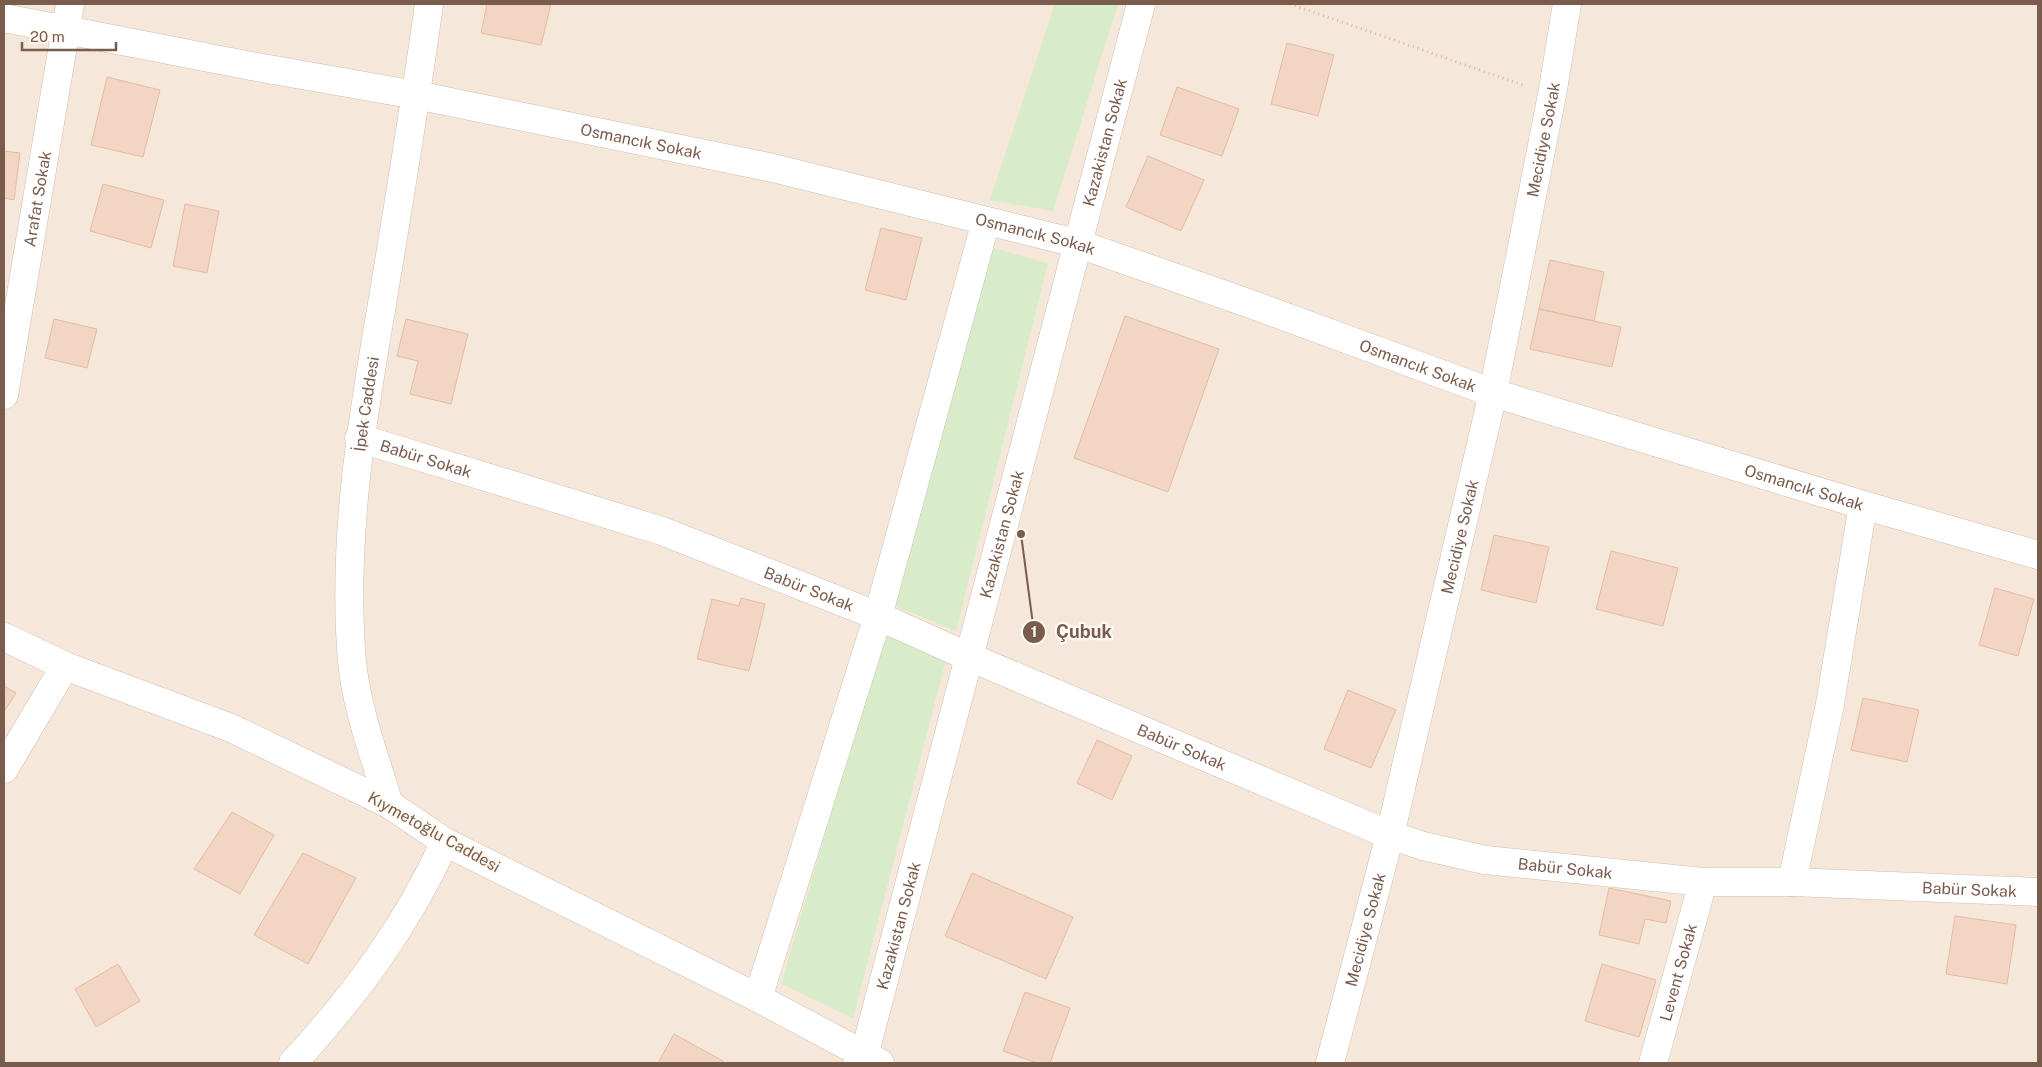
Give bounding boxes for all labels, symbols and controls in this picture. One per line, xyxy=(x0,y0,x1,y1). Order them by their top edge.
scale bar xyxy=(22,20,116,52)
text: 20 m xyxy=(30,28,65,45)
street label: Kazakistan Sokak xyxy=(1079,76,1131,208)
street label: Mecidiye Sokak xyxy=(1523,81,1564,199)
street label: Osmancık Sokak xyxy=(579,119,704,163)
street label: Arafat Sokak xyxy=(20,149,55,248)
street label: Osmancık Sokak xyxy=(973,209,1098,259)
street label: Osmancık Sokak xyxy=(1357,335,1479,396)
street label: İpek Caddesi xyxy=(349,355,382,453)
street label: Babür Sokak xyxy=(378,436,474,482)
street label: Osmancık Sokak xyxy=(1742,460,1866,514)
street label: Kazakistan Sokak xyxy=(975,468,1027,600)
street label: Mecidiye Sokak xyxy=(1437,478,1482,596)
street label: Babür Sokak xyxy=(761,563,857,615)
callout: Çubuk xyxy=(1021,615,1122,648)
text: Çubuk xyxy=(1056,621,1112,642)
text: 1 xyxy=(1031,623,1037,640)
street label: Babür Sokak xyxy=(1134,720,1229,774)
street label: Kıymetoğlu Caddesi xyxy=(364,788,504,876)
street label: Babür Sokak xyxy=(1517,854,1614,882)
street label: Kazakistan Sokak xyxy=(872,860,924,992)
street label: Mecidiye Sokak xyxy=(1341,871,1389,989)
street label: Babür Sokak xyxy=(1922,878,2017,901)
street label: Levent Sokak xyxy=(1656,922,1701,1023)

